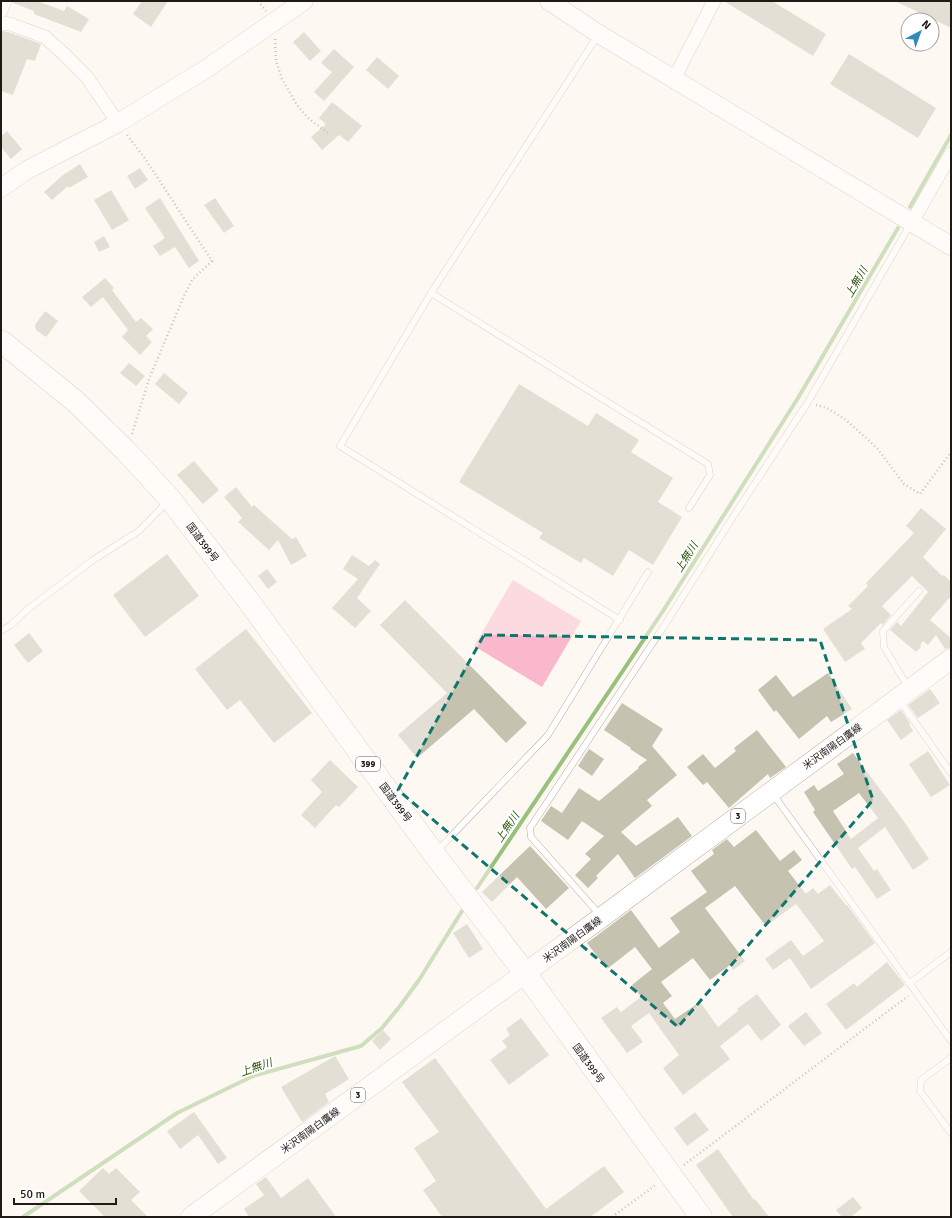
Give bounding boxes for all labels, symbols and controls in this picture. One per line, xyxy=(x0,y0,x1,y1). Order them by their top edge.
north arrow xyxy=(900,12,940,52)
text: N xyxy=(919,17,933,32)
water label: 上無川 xyxy=(843,264,871,300)
street label: 国道399号 xyxy=(184,521,221,565)
water label: 上無川 xyxy=(672,539,701,575)
street label: 米沢南陽白鷹線 xyxy=(801,721,864,772)
road number: 399 xyxy=(356,757,380,771)
street label: 国道399号 xyxy=(377,781,414,825)
water label: 上無川 xyxy=(493,809,523,845)
road number: 3 xyxy=(731,809,745,823)
street label: 米沢南陽白鷹線 xyxy=(541,914,604,965)
street label: 国道399号 xyxy=(570,1041,607,1086)
water label: 上無川 xyxy=(238,1056,275,1079)
road number: 3 xyxy=(351,1088,365,1102)
street label: 米沢南陽白鷹線 xyxy=(279,1105,342,1156)
scale bar xyxy=(14,1180,116,1206)
text: 50 m xyxy=(20,1187,45,1202)

